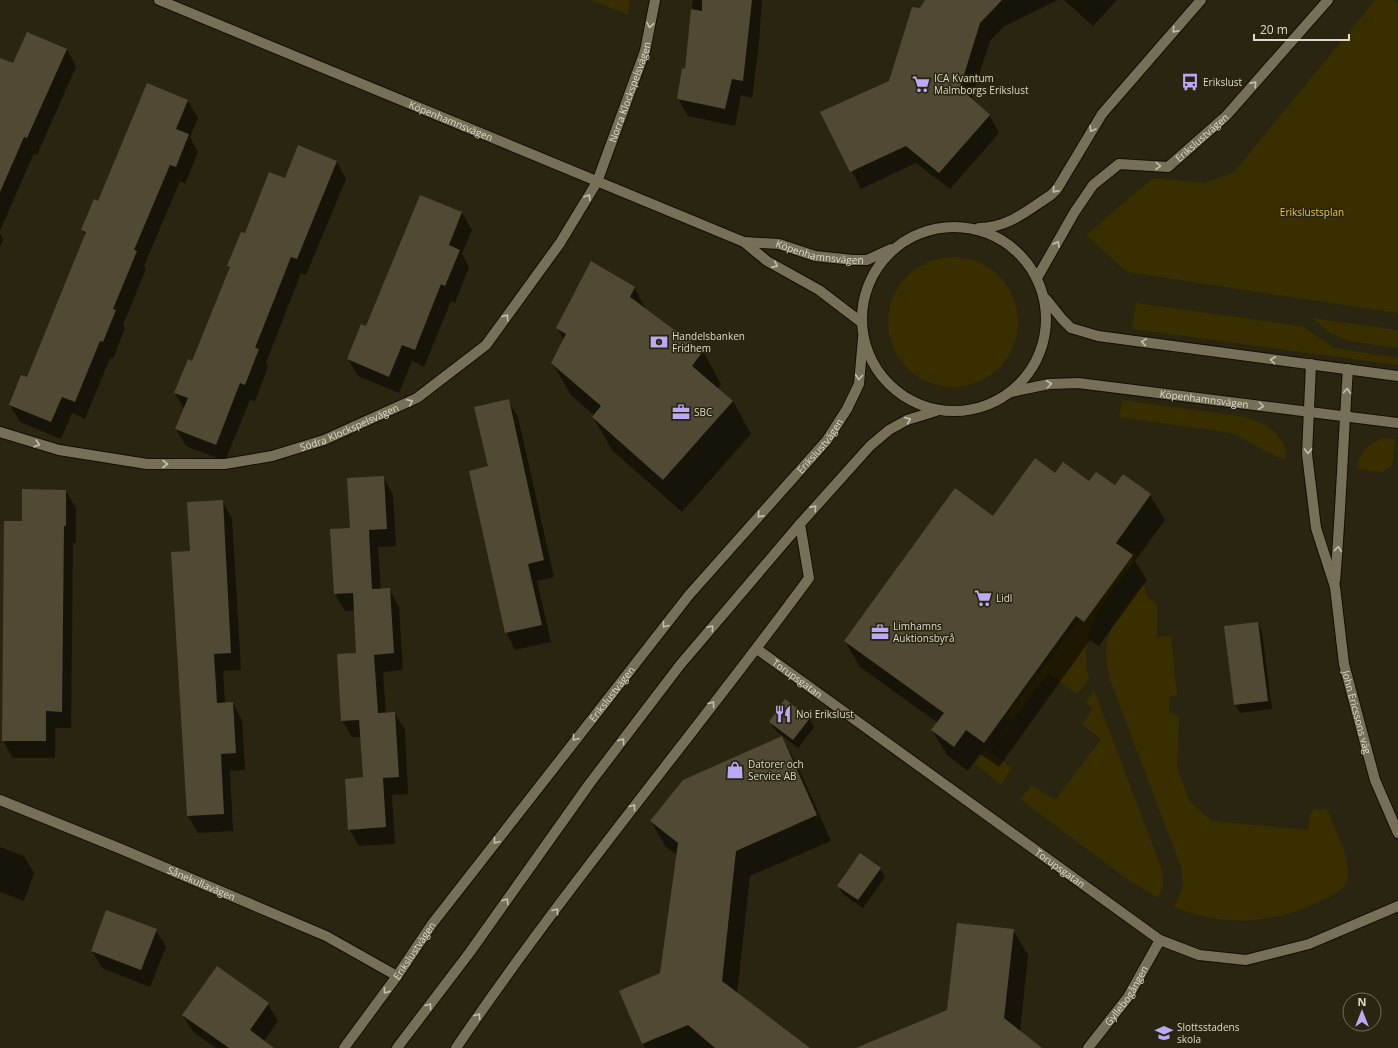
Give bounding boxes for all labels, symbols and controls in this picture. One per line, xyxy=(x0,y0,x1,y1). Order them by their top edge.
scale bar xyxy=(1254,16,1349,42)
text: 20 m xyxy=(1260,21,1288,38)
one-way arrow xyxy=(646,22,655,28)
one-way arrow xyxy=(1173,25,1180,32)
street label: Norra Klockspelsvägen xyxy=(605,41,654,144)
place label: ICA Kvantum Malmborgs Erikslust xyxy=(934,71,1029,97)
bus stop icon: Erikslust xyxy=(1180,72,1200,92)
supermarket icon: ICA Kvantum Malmborgs Erikslust xyxy=(911,74,931,94)
place label: Erikslust xyxy=(1203,75,1243,89)
one-way arrow xyxy=(1249,81,1257,89)
street label: Köpenhamnsvägen xyxy=(407,97,495,144)
street label: Erikslustvägen xyxy=(1172,110,1231,165)
one-way arrow xyxy=(1090,125,1097,132)
one-way arrow xyxy=(1155,162,1161,170)
one-way arrow xyxy=(1052,185,1059,193)
one-way arrow xyxy=(583,194,590,201)
park label: Erikslustsplan xyxy=(1280,205,1344,219)
street label: Köpenhamnsvägen xyxy=(774,236,864,267)
one-way arrow xyxy=(1052,241,1059,248)
one-way arrow xyxy=(771,260,779,268)
one-way arrow xyxy=(502,314,509,321)
place label: Handelsbanken Fridhem xyxy=(672,329,745,355)
bank icon: Handelsbanken Fridhem xyxy=(649,332,669,352)
one-way arrow xyxy=(1141,338,1147,347)
one-way arrow xyxy=(1270,355,1276,364)
one-way arrow xyxy=(855,374,864,380)
one-way arrow xyxy=(1046,380,1052,389)
street label: Köpenhamnsvägen xyxy=(1159,386,1250,411)
one-way arrow xyxy=(1342,388,1351,394)
one-way arrow xyxy=(405,399,413,407)
street label: Södra Klockspelsvägen xyxy=(298,400,401,454)
office icon: SBC xyxy=(671,402,691,422)
one-way arrow xyxy=(1258,402,1264,411)
place label: SBC xyxy=(694,405,712,419)
street label: Erikslustvägen xyxy=(793,416,846,476)
one-way arrow xyxy=(905,417,912,425)
one-way arrow xyxy=(34,439,41,447)
one-way arrow xyxy=(1304,448,1312,454)
one-way arrow xyxy=(162,460,168,468)
one-way arrow xyxy=(809,505,816,513)
one-way arrow xyxy=(758,510,765,517)
one-way arrow xyxy=(1334,545,1343,552)
supermarket icon: Lidl xyxy=(973,588,993,608)
place label: Lidl xyxy=(996,591,1012,605)
place label: Limhamns Auktionsbyrå xyxy=(893,619,954,645)
one-way arrow xyxy=(662,621,669,628)
office icon: Limhamns Auktionsbyrå xyxy=(870,622,890,642)
one-way arrow xyxy=(707,625,714,633)
street label: Torupsgatan xyxy=(770,655,826,701)
street label: Erikslustvägen xyxy=(586,663,638,725)
street label: John Ericssons väg xyxy=(1339,668,1375,756)
one-way arrow xyxy=(708,701,715,708)
restaurant icon: Noi Erikslust xyxy=(773,704,793,724)
place label: Noi Erikslust xyxy=(796,707,854,721)
one-way arrow xyxy=(573,734,580,741)
one-way arrow xyxy=(617,738,624,745)
place label: Datorer och Service AB xyxy=(748,757,804,783)
shop icon: Datorer och Service AB xyxy=(725,760,745,780)
one-way arrow xyxy=(629,805,636,812)
one-way arrow xyxy=(493,837,500,844)
street label: Torupsgatan xyxy=(1032,845,1088,891)
street label: Sånekullavägen xyxy=(165,863,238,904)
one-way arrow xyxy=(501,898,509,905)
one-way arrow xyxy=(551,909,558,916)
street label: Erikslustvägen xyxy=(390,919,439,982)
street label: Gyllebogången xyxy=(1101,963,1151,1029)
one-way arrow xyxy=(384,987,391,994)
north arrow xyxy=(1342,992,1382,1032)
text: N xyxy=(1358,994,1366,1009)
one-way arrow xyxy=(424,1003,431,1010)
one-way arrow xyxy=(474,1013,481,1020)
place label: Slottsstadens skola xyxy=(1177,1020,1240,1046)
school or university icon: Slottsstadens skola xyxy=(1154,1023,1174,1043)

